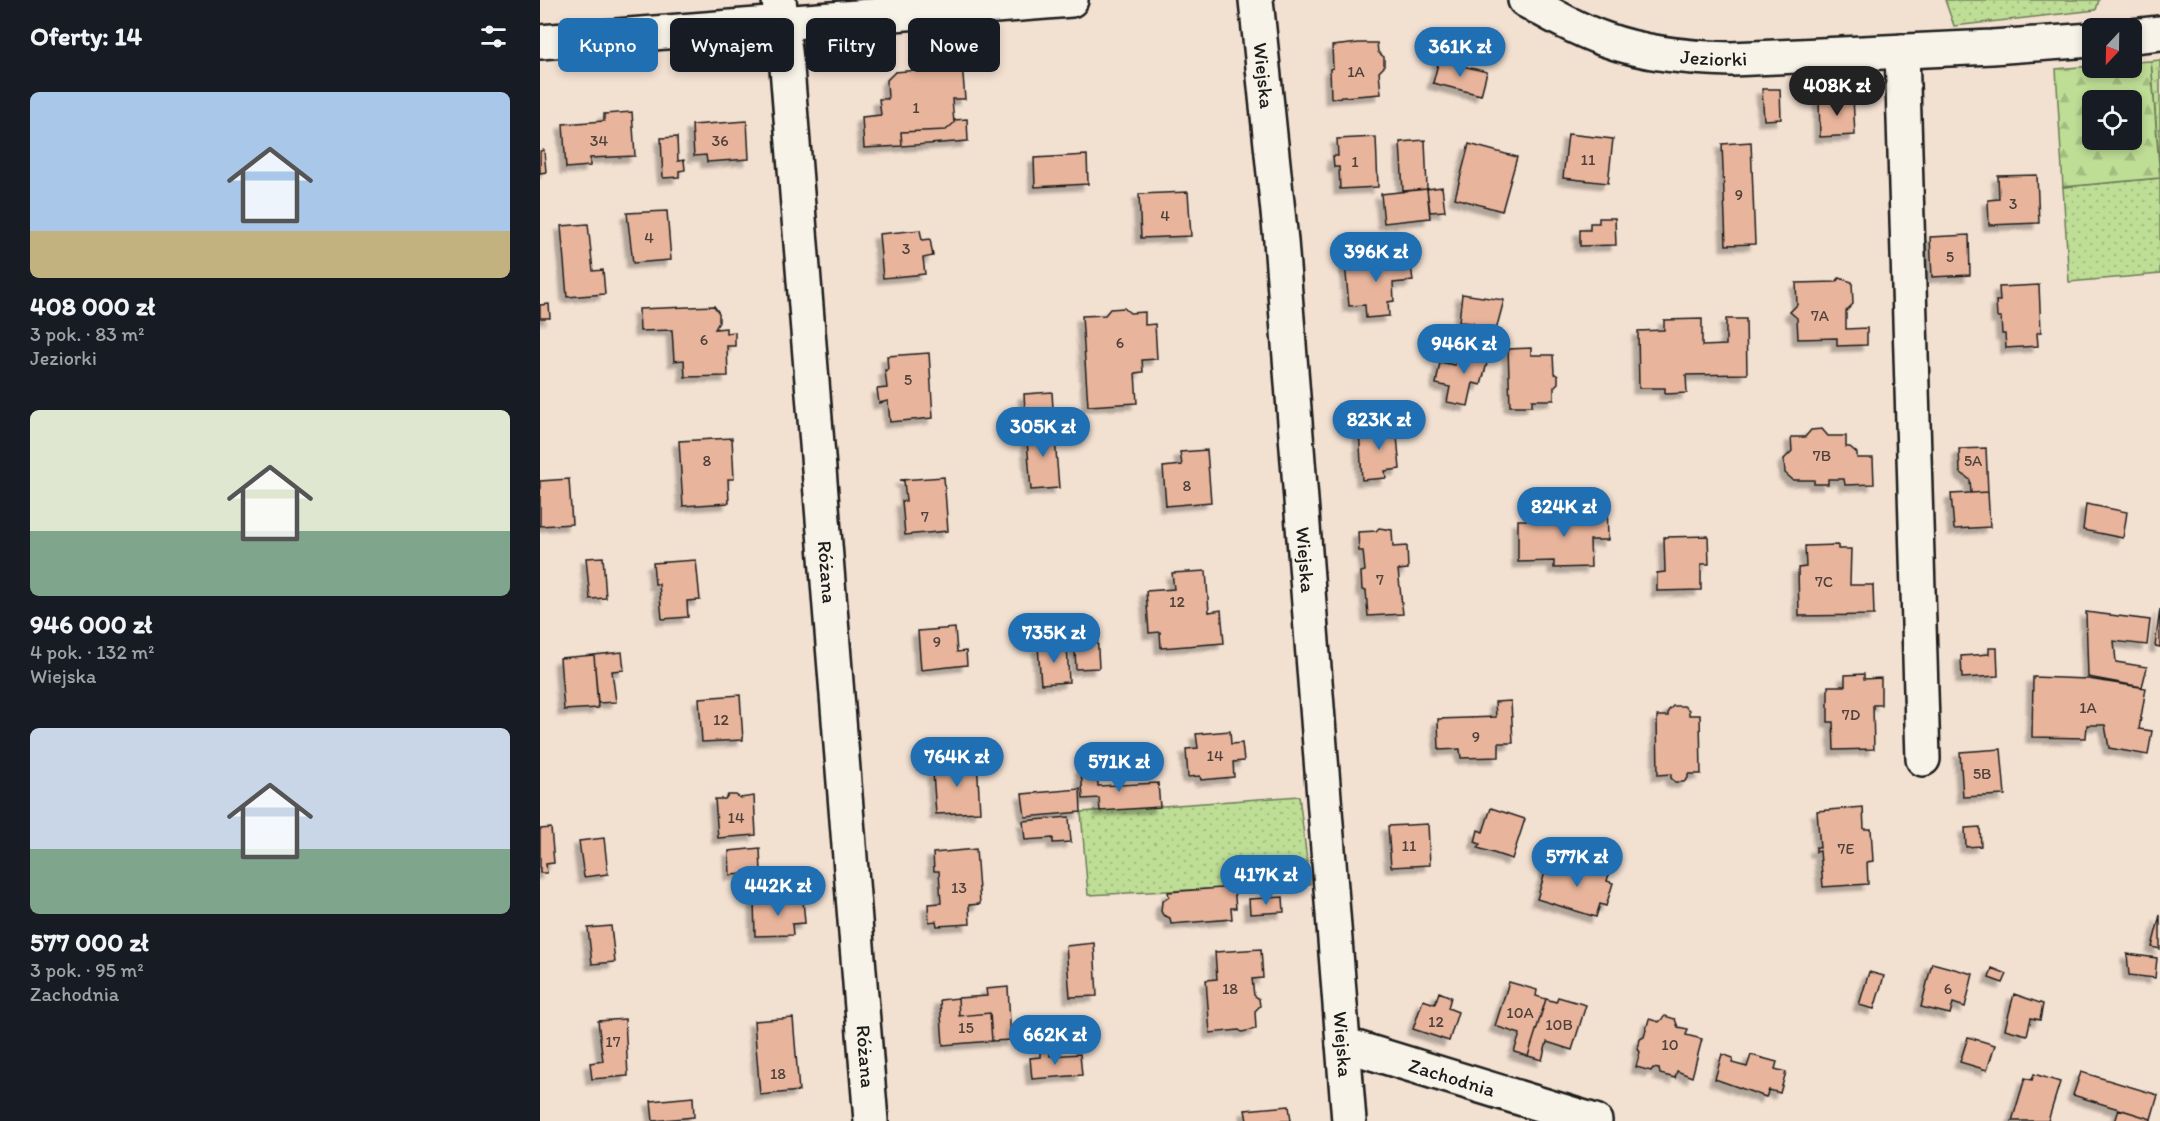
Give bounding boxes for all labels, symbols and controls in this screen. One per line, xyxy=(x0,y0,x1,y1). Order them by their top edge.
chip: Kupno xyxy=(558,18,658,72)
chip: Wynajem xyxy=(670,18,794,72)
chip: Filtry xyxy=(806,18,896,72)
chip: Nowe xyxy=(908,18,1000,72)
north arrow xyxy=(2082,18,2142,78)
map controls xyxy=(2082,18,2142,150)
text: Oferty: 14 xyxy=(30,20,142,52)
icon: filters xyxy=(477,20,510,53)
pin: 361K zł xyxy=(1405,27,1515,78)
text: 361K zł xyxy=(1428,34,1492,58)
street label: Wiejska xyxy=(1248,41,1279,110)
street label: Jeziorki xyxy=(1679,44,1748,71)
house number: 1A xyxy=(1347,62,1365,81)
pin: 408K zł xyxy=(1782,66,1892,117)
text: 408K zł xyxy=(1803,73,1871,97)
button: locate xyxy=(2082,90,2142,150)
house number: 1 xyxy=(912,98,920,117)
icon: home xyxy=(216,131,324,239)
house number: 34 xyxy=(590,131,609,150)
house number: 36 xyxy=(711,131,729,150)
house number: 11 xyxy=(1581,150,1596,169)
house number: 1 xyxy=(1351,152,1359,171)
house number: 9 xyxy=(1735,185,1743,204)
house number: 3 xyxy=(2009,194,2018,213)
house number: 4 xyxy=(1160,206,1170,225)
house number: 4 xyxy=(644,228,654,247)
pin: 396K zł xyxy=(1321,232,1431,283)
house number: 3 xyxy=(902,239,911,258)
text: 396K zł xyxy=(1344,239,1408,263)
house number: 5 xyxy=(1946,247,1954,266)
text: 408 000 zł xyxy=(30,290,155,322)
house number: 7A xyxy=(1811,306,1829,325)
text: 3 pok. · 83 m² xyxy=(30,322,145,346)
pin: 946K zł xyxy=(1409,324,1519,375)
house number: 6 xyxy=(700,330,708,349)
text: 946K zł xyxy=(1431,331,1497,355)
house number: 6 xyxy=(1116,333,1124,352)
text: Jeziorki xyxy=(30,346,97,370)
house number: 5 xyxy=(904,370,912,389)
pin: 823K zł xyxy=(1324,400,1434,451)
pin: 305K zł xyxy=(988,407,1098,458)
text: 823K zł xyxy=(1347,407,1411,431)
text: 305K zł xyxy=(1010,414,1076,438)
house number: 7B xyxy=(1813,446,1831,465)
icon: home xyxy=(216,449,324,557)
house number: 8 xyxy=(703,451,712,470)
house number: 5A xyxy=(1964,451,1982,470)
house number: 8 xyxy=(1183,476,1192,495)
pin: 824K zł xyxy=(1509,487,1619,538)
text: 824K zł xyxy=(1531,494,1597,518)
house number: 7 xyxy=(921,507,929,526)
street label: Wiejska xyxy=(1291,526,1320,594)
street label: Różana xyxy=(813,540,842,604)
house number: 7 xyxy=(1376,570,1384,589)
house number: 7C xyxy=(1815,572,1833,591)
house number: 12 xyxy=(1169,592,1186,611)
text: 946 000 zł xyxy=(30,608,152,640)
pin: 735K zł xyxy=(999,613,1109,664)
text: 735K zł xyxy=(1022,620,1086,644)
house number: 9 xyxy=(933,632,941,651)
text: 4 pok. · 132 m² xyxy=(30,640,155,664)
text: Wiejska xyxy=(30,664,96,688)
house number: 1A xyxy=(2079,698,2097,717)
house number: 7D xyxy=(1842,705,1861,724)
house number: 12 xyxy=(713,710,730,729)
house number: 9 xyxy=(1472,727,1480,746)
pin: 764K zł xyxy=(902,737,1012,788)
pin: 571K zł xyxy=(1064,742,1174,793)
text: 764K zł xyxy=(925,744,989,768)
house number: 14 xyxy=(1206,746,1224,765)
text: 571K zł xyxy=(1088,749,1150,773)
house number: 5B xyxy=(1973,764,1991,783)
icon: home xyxy=(216,767,324,875)
house number: 14 xyxy=(727,808,745,827)
house number: 11 xyxy=(1402,836,1417,855)
pin: 577K zł xyxy=(1522,837,1632,888)
house number: 7E xyxy=(1838,839,1855,858)
text: 577K zł xyxy=(1546,844,1608,868)
pin: 417K zł xyxy=(1211,855,1321,906)
text: 417K zł xyxy=(1234,862,1298,886)
pin: 442K zł xyxy=(723,866,833,917)
text: 442K zł xyxy=(745,873,811,897)
house number: 13 xyxy=(951,878,967,897)
text: 577 000 zł xyxy=(30,926,149,958)
text: 3 pok. · 95 m² xyxy=(30,958,144,982)
house number: 18 xyxy=(1222,979,1238,998)
house number: 6 xyxy=(1944,979,1952,998)
text: Zachodnia xyxy=(30,982,119,1006)
house number: 10A xyxy=(1506,1003,1534,1022)
street label: Wiejska xyxy=(1329,1010,1358,1079)
house number: 12 xyxy=(1428,1012,1445,1031)
pin: 662K zł xyxy=(1000,1015,1110,1066)
house number: 10B xyxy=(1545,1015,1573,1034)
house number: 15 xyxy=(958,1018,974,1037)
text: 662K zł xyxy=(1023,1022,1087,1046)
street label: Różana xyxy=(851,1024,880,1089)
house number: 17 xyxy=(605,1032,621,1051)
house number: 10 xyxy=(1661,1035,1679,1054)
street label: Zachodnia xyxy=(1406,1053,1499,1102)
house number: 18 xyxy=(770,1064,786,1083)

